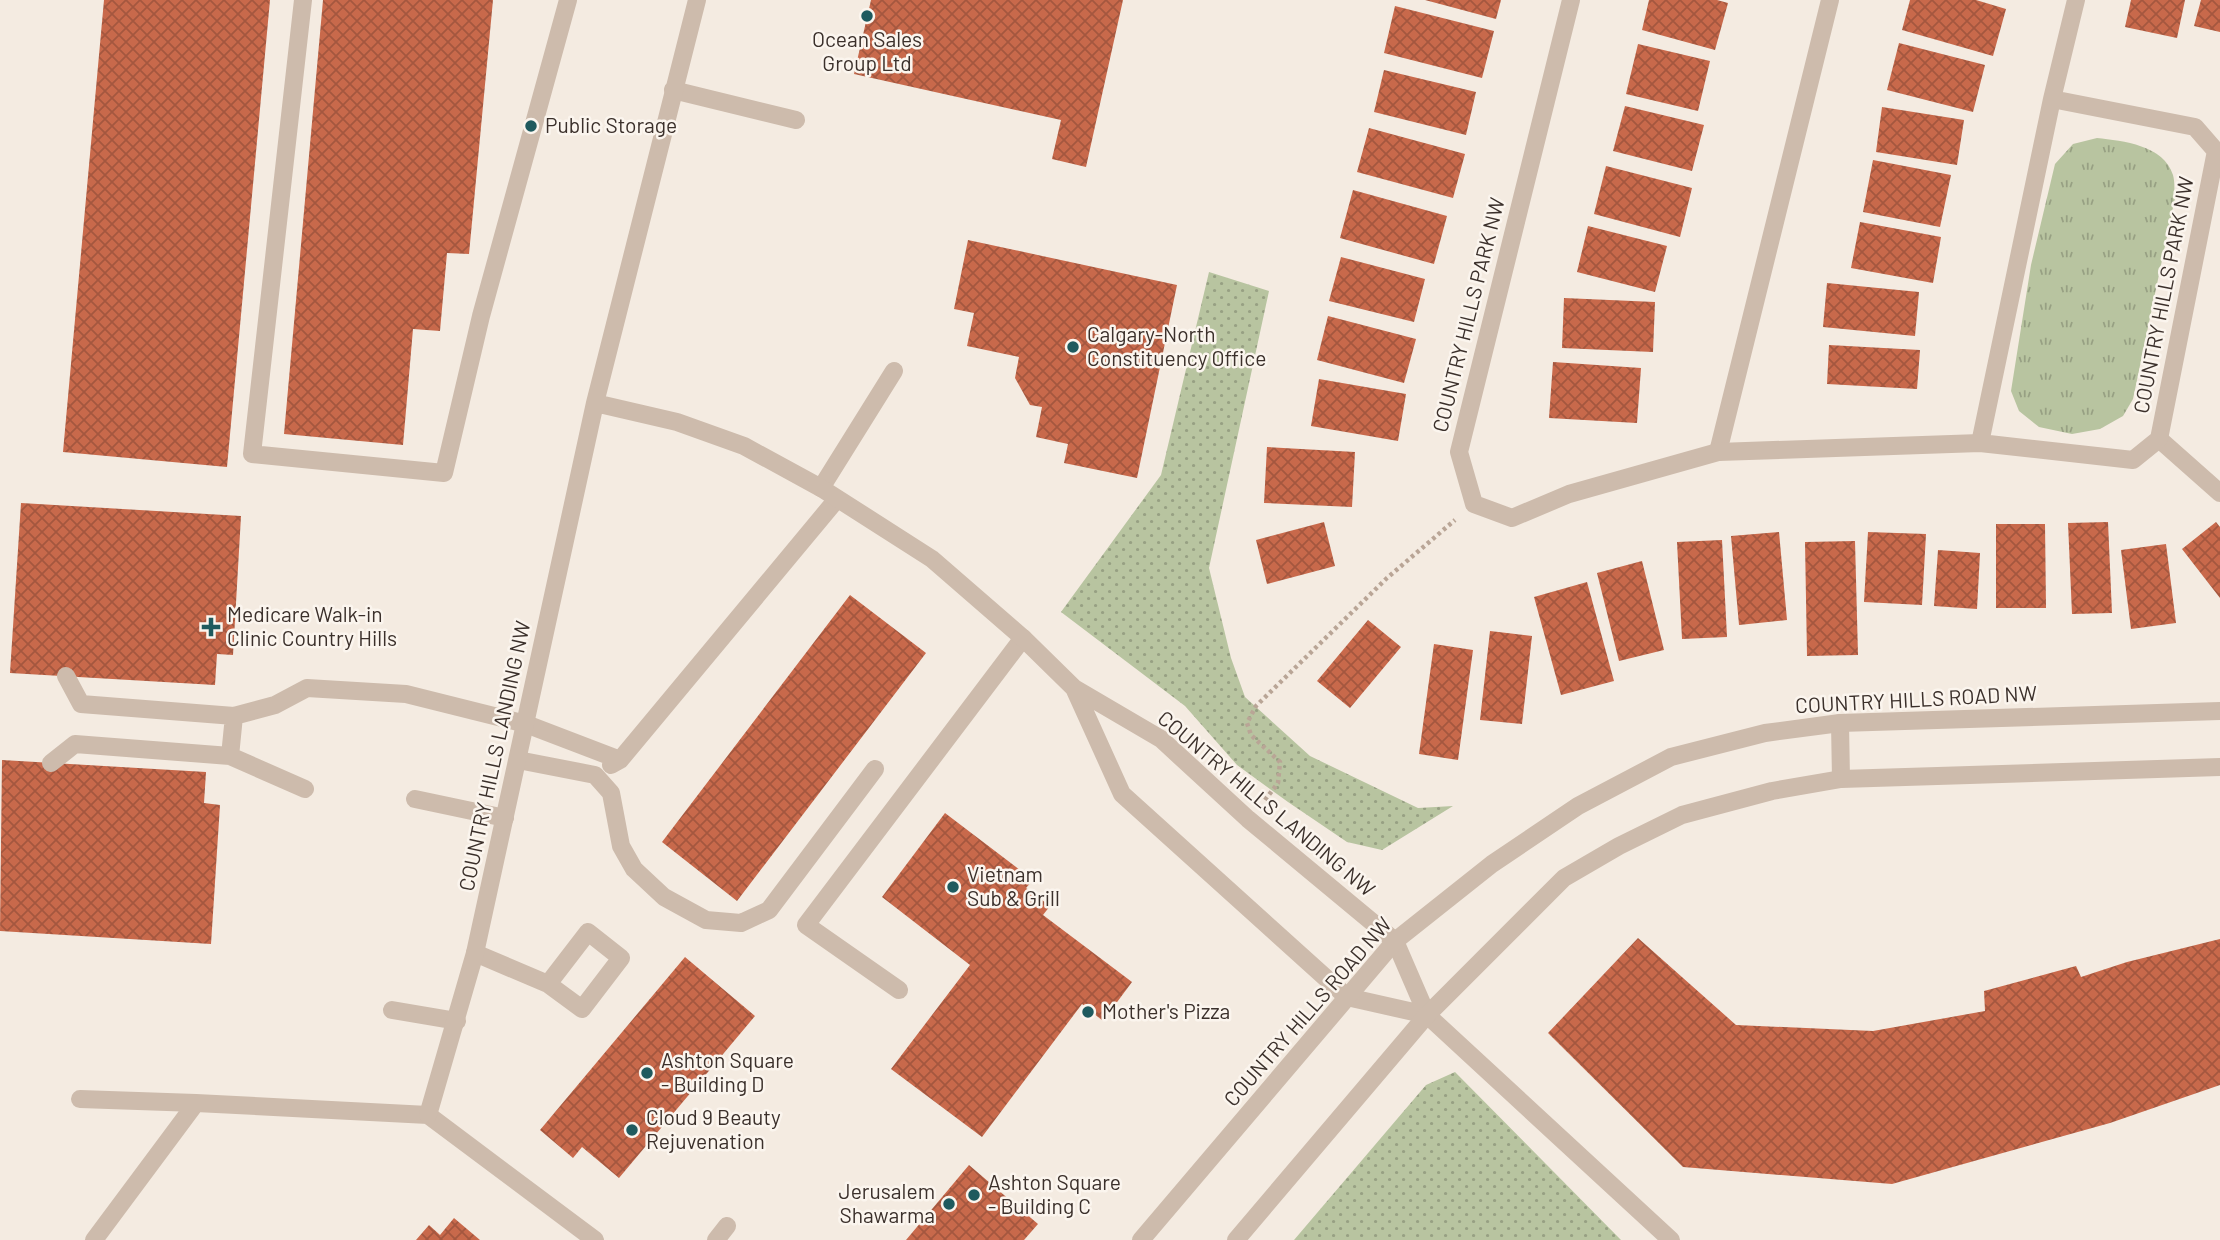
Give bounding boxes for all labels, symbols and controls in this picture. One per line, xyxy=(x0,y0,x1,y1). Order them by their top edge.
marker: Ocean Sales Group Ltd xyxy=(859,8,875,24)
place label: Ocean Sales Group Ltd xyxy=(812,26,922,75)
place label: Public Storage xyxy=(545,112,677,137)
marker: Public Storage xyxy=(523,118,539,134)
street label: COUNTRY HILLS PARK NW xyxy=(2127,174,2198,415)
street label: COUNTRY HILLS PARK NW xyxy=(1426,195,1509,435)
place label: Calgary-North Constituency Office xyxy=(1087,321,1266,370)
marker: Calgary-North Constituency Office xyxy=(1065,339,1081,355)
place label: Medicare Walk-in Clinic Country Hills xyxy=(227,601,397,650)
marker: Medicare Walk-in Clinic Country Hills xyxy=(201,617,221,637)
street label: COUNTRY HILLS LANDING NW xyxy=(453,618,534,893)
street label: COUNTRY HILLS ROAD NW xyxy=(1794,680,2038,717)
street label: COUNTRY HILLS LANDING NW xyxy=(1153,705,1381,901)
place label: Vietnam Sub & Grill xyxy=(967,861,1060,910)
marker: Vietnam Sub & Grill xyxy=(945,879,961,895)
street label: COUNTRY HILLS ROAD NW xyxy=(1218,911,1396,1111)
place label: Mother's Pizza xyxy=(1102,998,1230,1023)
marker: Mother's Pizza xyxy=(1080,1004,1096,1020)
place label: Ashton Square - Building D xyxy=(661,1047,794,1096)
marker: Ashton Square - Building D xyxy=(639,1065,655,1081)
place label: Cloud 9 Beauty Rejuvenation xyxy=(646,1104,781,1153)
marker: Cloud 9 Beauty Rejuvenation xyxy=(624,1122,640,1138)
place label: Ashton Square - Building C xyxy=(988,1169,1121,1218)
place label: Jerusalem Shawarma xyxy=(839,1178,935,1227)
marker: Ashton Square - Building C xyxy=(966,1187,982,1203)
marker: Jerusalem Shawarma xyxy=(941,1196,957,1212)

